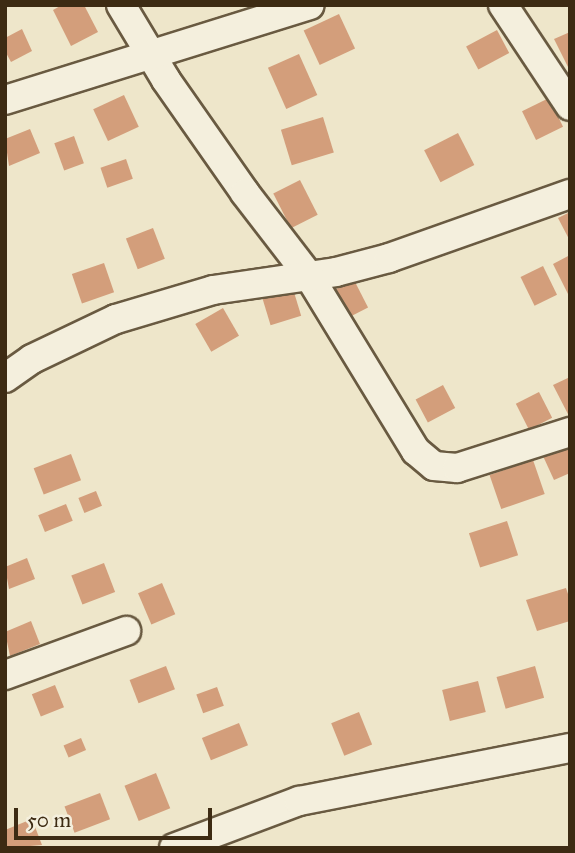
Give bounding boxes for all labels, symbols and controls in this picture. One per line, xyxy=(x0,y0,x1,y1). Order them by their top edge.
scale bar xyxy=(18,794,215,838)
text: 50 m xyxy=(27,807,71,833)

